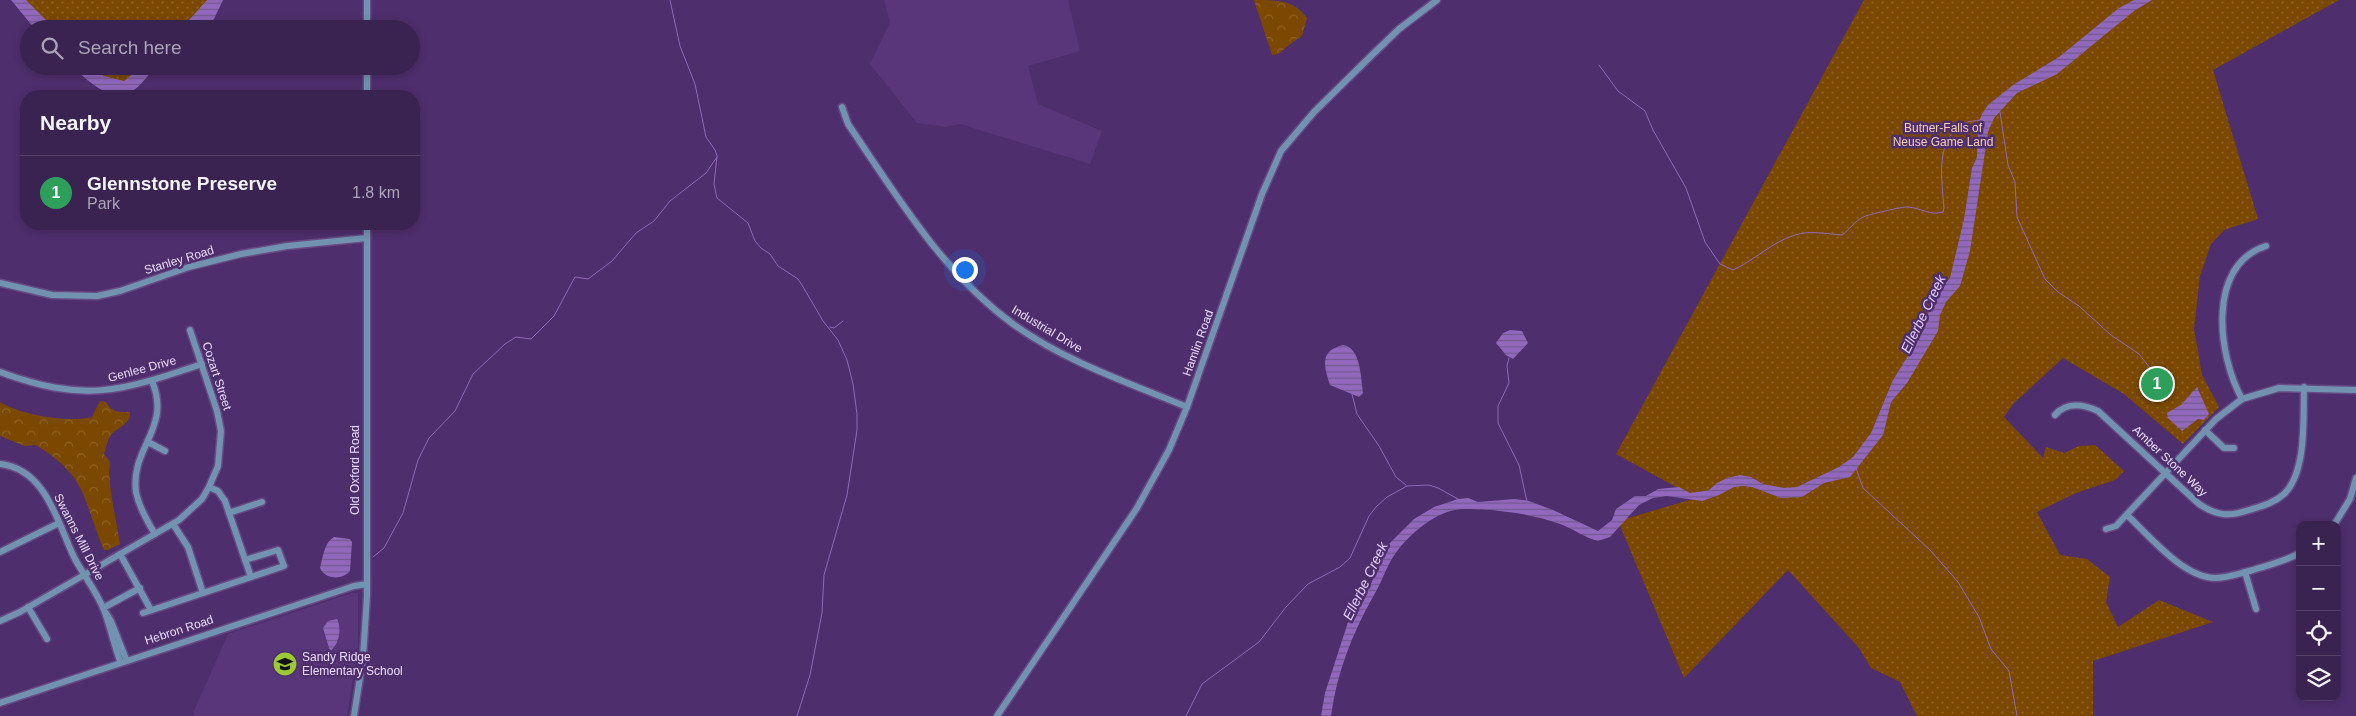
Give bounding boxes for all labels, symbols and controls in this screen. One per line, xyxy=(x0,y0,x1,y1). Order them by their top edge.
search box xyxy=(20,20,420,75)
icon: search xyxy=(38,34,66,62)
text: Search here xyxy=(78,37,182,58)
text: Nearby xyxy=(40,111,111,134)
park label: Butner-Falls of Neuse Game Land xyxy=(1893,121,1993,149)
text: Glennstone Preserve xyxy=(87,173,277,194)
text: 1 xyxy=(52,184,60,201)
text: 1.8 km xyxy=(352,184,400,201)
text: Park xyxy=(87,195,120,212)
street label: Stanley Road xyxy=(143,243,215,277)
your location xyxy=(952,257,978,283)
water label: Ellerbe Creek xyxy=(1897,271,1949,356)
street label: Industrial Drive xyxy=(1009,302,1085,356)
street label: Hamlin Road xyxy=(1180,308,1216,378)
street label: Cozart Street xyxy=(199,340,235,412)
street label: Genlee Drive xyxy=(106,353,178,385)
pin: 1 xyxy=(2141,365,2173,403)
street label: Amber Stone Way xyxy=(2130,423,2210,499)
street label: Old Oxford Road xyxy=(348,425,362,515)
street label: Swanns Mill Drive xyxy=(51,491,107,583)
map controls xyxy=(2296,521,2341,701)
button: + xyxy=(2296,521,2341,566)
water label: Ellerbe Creek xyxy=(1339,538,1391,623)
button: − xyxy=(2296,566,2341,611)
button: locate xyxy=(2296,611,2341,656)
street label: Hebron Road xyxy=(143,612,215,648)
place label: Sandy Ridge Elementary School xyxy=(302,650,403,678)
school or university icon: Sandy Ridge Elementary School xyxy=(272,651,298,677)
button: layers xyxy=(2296,656,2341,701)

